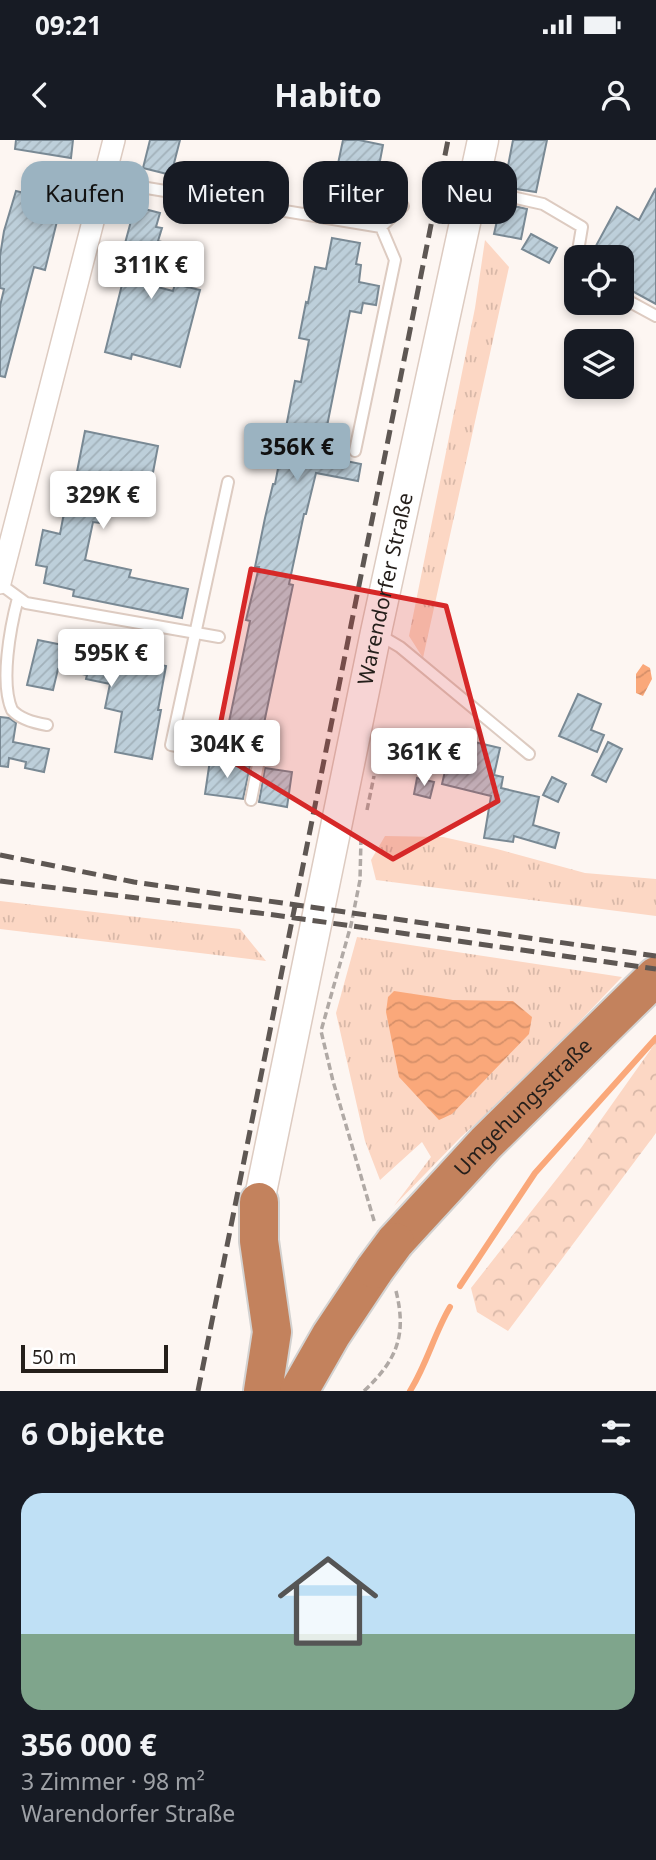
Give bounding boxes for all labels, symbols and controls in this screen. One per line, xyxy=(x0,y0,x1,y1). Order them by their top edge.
text: 09:21 xyxy=(35,7,102,43)
text: Habito xyxy=(274,73,382,116)
icon: back xyxy=(21,76,59,114)
icon: person xyxy=(597,76,635,114)
chip: Kaufen xyxy=(21,161,149,224)
chip: Mieten xyxy=(163,161,289,224)
chip: Filter xyxy=(303,161,408,224)
chip: Neu xyxy=(422,161,517,224)
pin: 311K € xyxy=(94,242,208,301)
map controls xyxy=(564,245,634,399)
button: locate xyxy=(564,245,634,315)
text: 311K € xyxy=(114,248,188,280)
button: layers xyxy=(564,329,634,399)
pin: 356K € xyxy=(240,424,354,483)
text: 356K € xyxy=(260,430,334,462)
pin: 329K € xyxy=(46,472,160,531)
text: 329K € xyxy=(66,478,140,510)
street label: Warendorfer Straße xyxy=(350,490,419,687)
pin: 595K € xyxy=(54,630,168,689)
text: 595K € xyxy=(74,636,148,668)
pin: 304K € xyxy=(170,720,284,780)
text: 304K € xyxy=(190,727,264,759)
pin: 361K € xyxy=(367,728,481,788)
text: 361K € xyxy=(387,735,461,767)
street label: Umgehungsstraße xyxy=(447,1032,598,1182)
scale bar xyxy=(21,1342,168,1374)
text: 50 m xyxy=(32,1344,76,1370)
text: 6 Objekte xyxy=(21,1413,165,1454)
icon: filters xyxy=(597,1414,635,1452)
icon: home xyxy=(265,1538,391,1664)
text: 356 000 € xyxy=(21,1724,157,1765)
text: 3 Zimmer · 98 m² xyxy=(21,1765,205,1797)
text: Warendorfer Straße xyxy=(21,1797,235,1829)

